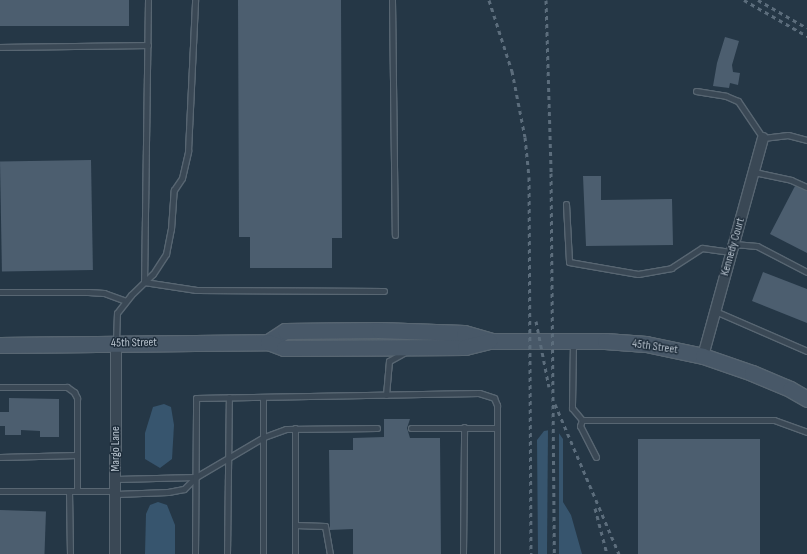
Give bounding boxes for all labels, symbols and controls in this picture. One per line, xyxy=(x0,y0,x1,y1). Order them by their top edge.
street label: Kennedy Court xyxy=(718,216,748,278)
street label: 45th Street xyxy=(111,335,157,351)
street label: 45th Street xyxy=(631,337,679,357)
street label: Margo Lane xyxy=(109,426,123,472)

